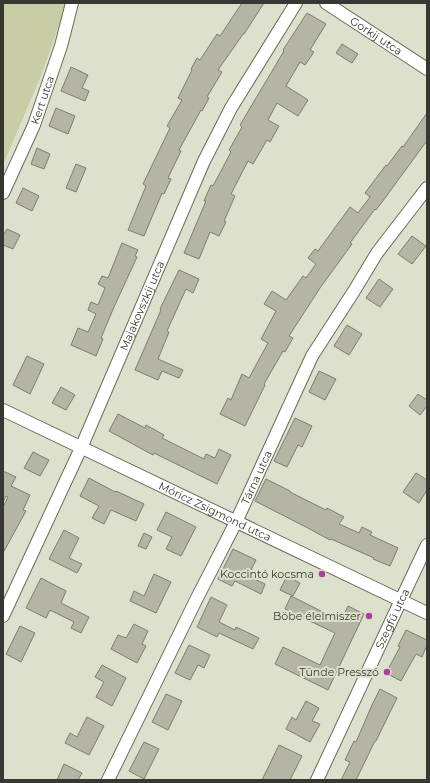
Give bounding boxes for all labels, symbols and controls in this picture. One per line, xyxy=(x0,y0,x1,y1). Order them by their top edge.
street label: Gorkij utca xyxy=(347,14,405,58)
street label: Kert utca xyxy=(28,74,57,126)
street label: Majakovszkij utca xyxy=(117,259,167,353)
street label: Tárna utca xyxy=(238,448,275,507)
street label: Móricz Zsigmond utca xyxy=(156,479,274,544)
place label: Koccintó kocsma xyxy=(220,567,314,581)
marker: Koccintó kocsma xyxy=(317,569,327,579)
street label: Szegfű utca xyxy=(372,586,412,651)
place label: Böbe élelmiszer xyxy=(273,609,361,623)
marker: Böbe élelmiszer xyxy=(364,611,374,621)
place label: Tünde Presszó xyxy=(299,665,379,679)
marker: Tünde Presszó xyxy=(382,667,392,677)

